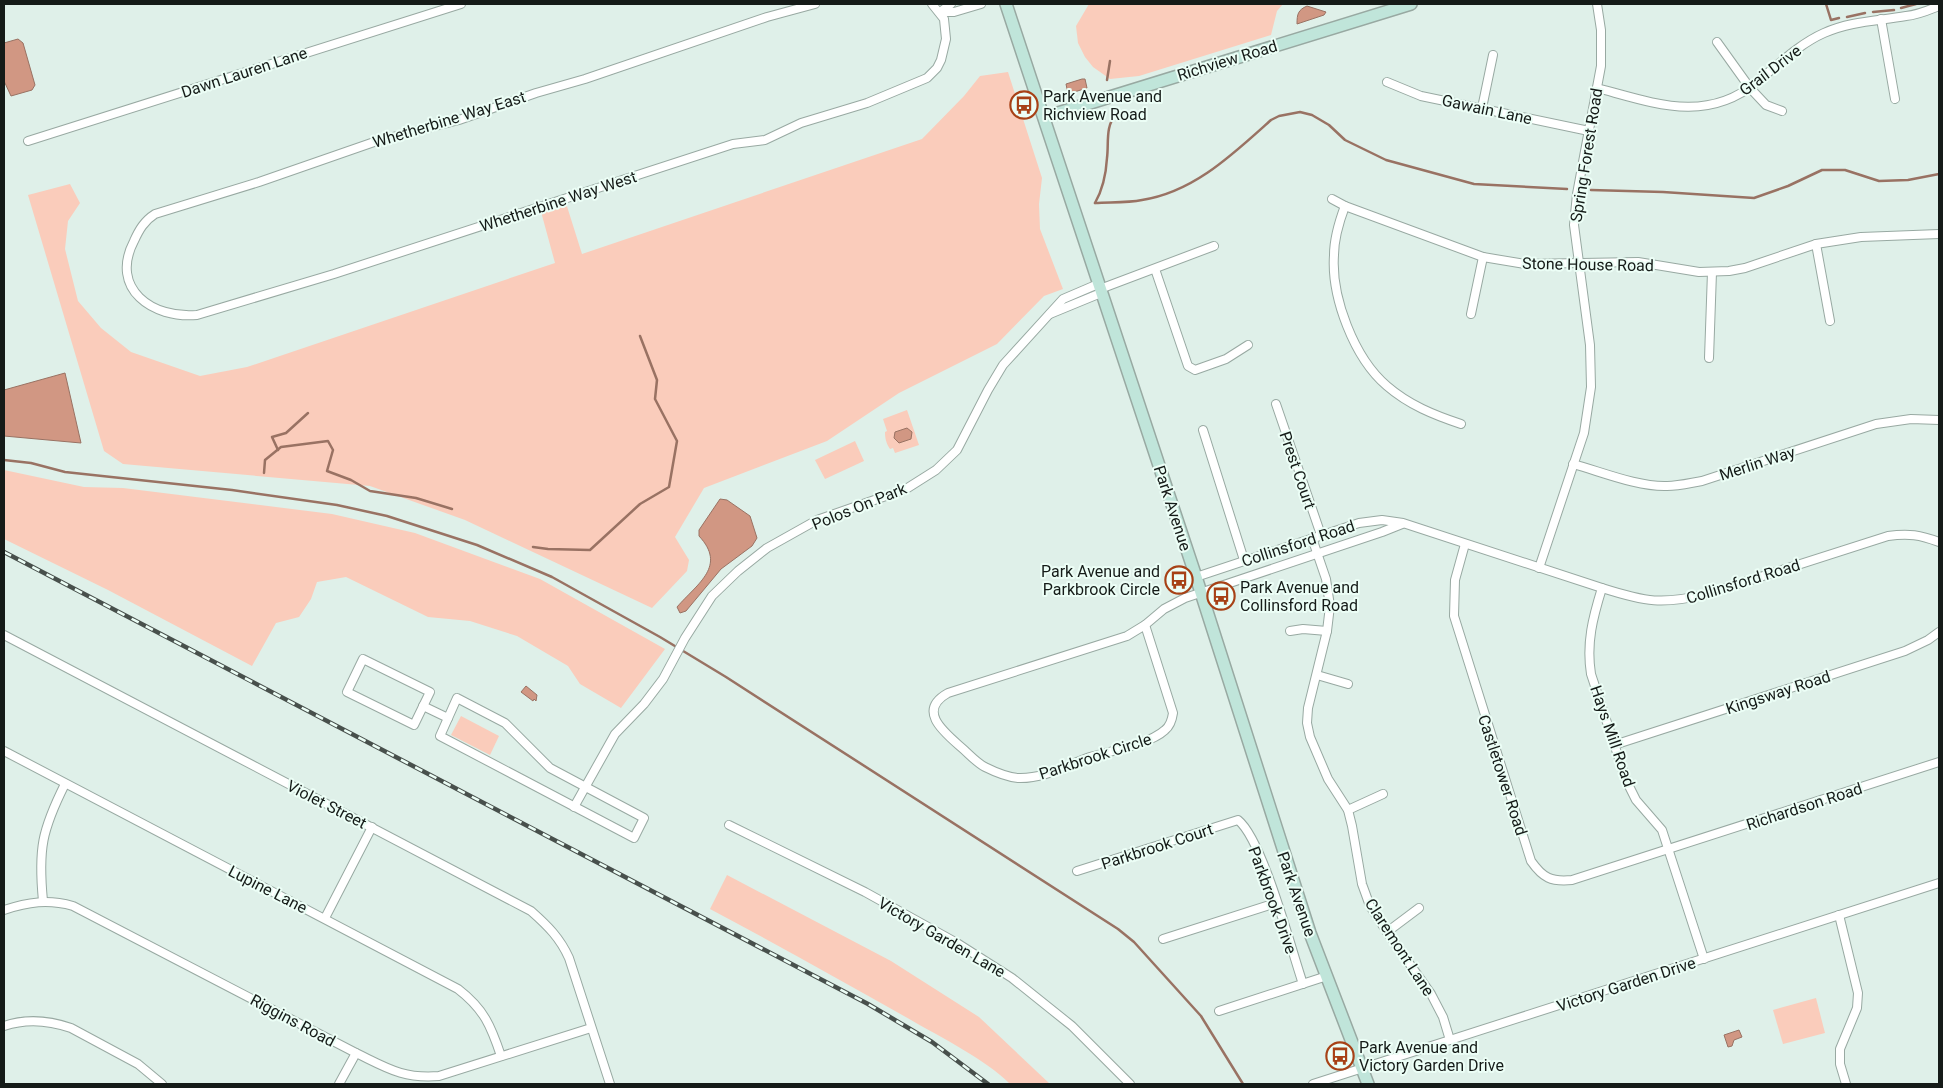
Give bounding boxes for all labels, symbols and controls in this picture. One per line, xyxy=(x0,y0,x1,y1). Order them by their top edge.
street label: Richview Road xyxy=(1175,36,1280,85)
street label: Grail Drive xyxy=(1736,41,1805,100)
street label: Dawn Lauren Lane xyxy=(179,43,310,102)
street label: Whetherbine Way East xyxy=(370,87,528,152)
place label: Park Avenue and Richview Road xyxy=(1043,87,1162,124)
street label: Spring Forest Road xyxy=(1567,87,1606,223)
bus stop icon: Park Avenue and Richview Road xyxy=(1009,90,1039,120)
street label: Gawain Lane xyxy=(1440,91,1534,128)
street label: Whetherbine Way West xyxy=(477,167,639,236)
street label: Stone House Road xyxy=(1522,254,1654,275)
street label: Prest Court xyxy=(1275,429,1320,511)
street label: Merlin Way xyxy=(1717,442,1798,485)
street label: Park Avenue xyxy=(1150,463,1195,553)
street label: Polos On Park xyxy=(809,479,910,534)
street label: Collinsford Road xyxy=(1239,516,1357,571)
street label: Collinsford Road xyxy=(1684,555,1802,608)
place label: Park Avenue and Parkbrook Circle xyxy=(1041,562,1160,599)
bus stop icon: Park Avenue and Parkbrook Circle xyxy=(1164,565,1194,595)
place label: Park Avenue and Collinsford Road xyxy=(1240,578,1359,615)
bus stop icon: Park Avenue and Collinsford Road xyxy=(1206,581,1236,611)
street label: Kingsway Road xyxy=(1723,667,1833,718)
street label: Hays Mill Road xyxy=(1586,683,1639,789)
street label: Castletower Road xyxy=(1474,712,1531,838)
street label: Parkbrook Circle xyxy=(1037,729,1154,784)
street label: Violet Street xyxy=(284,776,370,833)
street label: Richardson Road xyxy=(1744,779,1865,834)
street label: Parkbrook Court xyxy=(1099,819,1215,873)
street label: Parkbrook Drive xyxy=(1244,844,1301,956)
street label: Park Avenue xyxy=(1273,849,1320,939)
street label: Lupine Lane xyxy=(225,861,310,917)
street label: Victory Garden Lane xyxy=(875,893,1009,982)
street label: Claremont Lane xyxy=(1361,895,1438,1000)
street label: Victory Garden Drive xyxy=(1554,953,1698,1016)
street label: Riggins Road xyxy=(247,990,338,1051)
place label: Park Avenue and Victory Garden Drive xyxy=(1359,1038,1504,1075)
bus stop icon: Park Avenue and Victory Garden Drive xyxy=(1325,1041,1355,1071)

